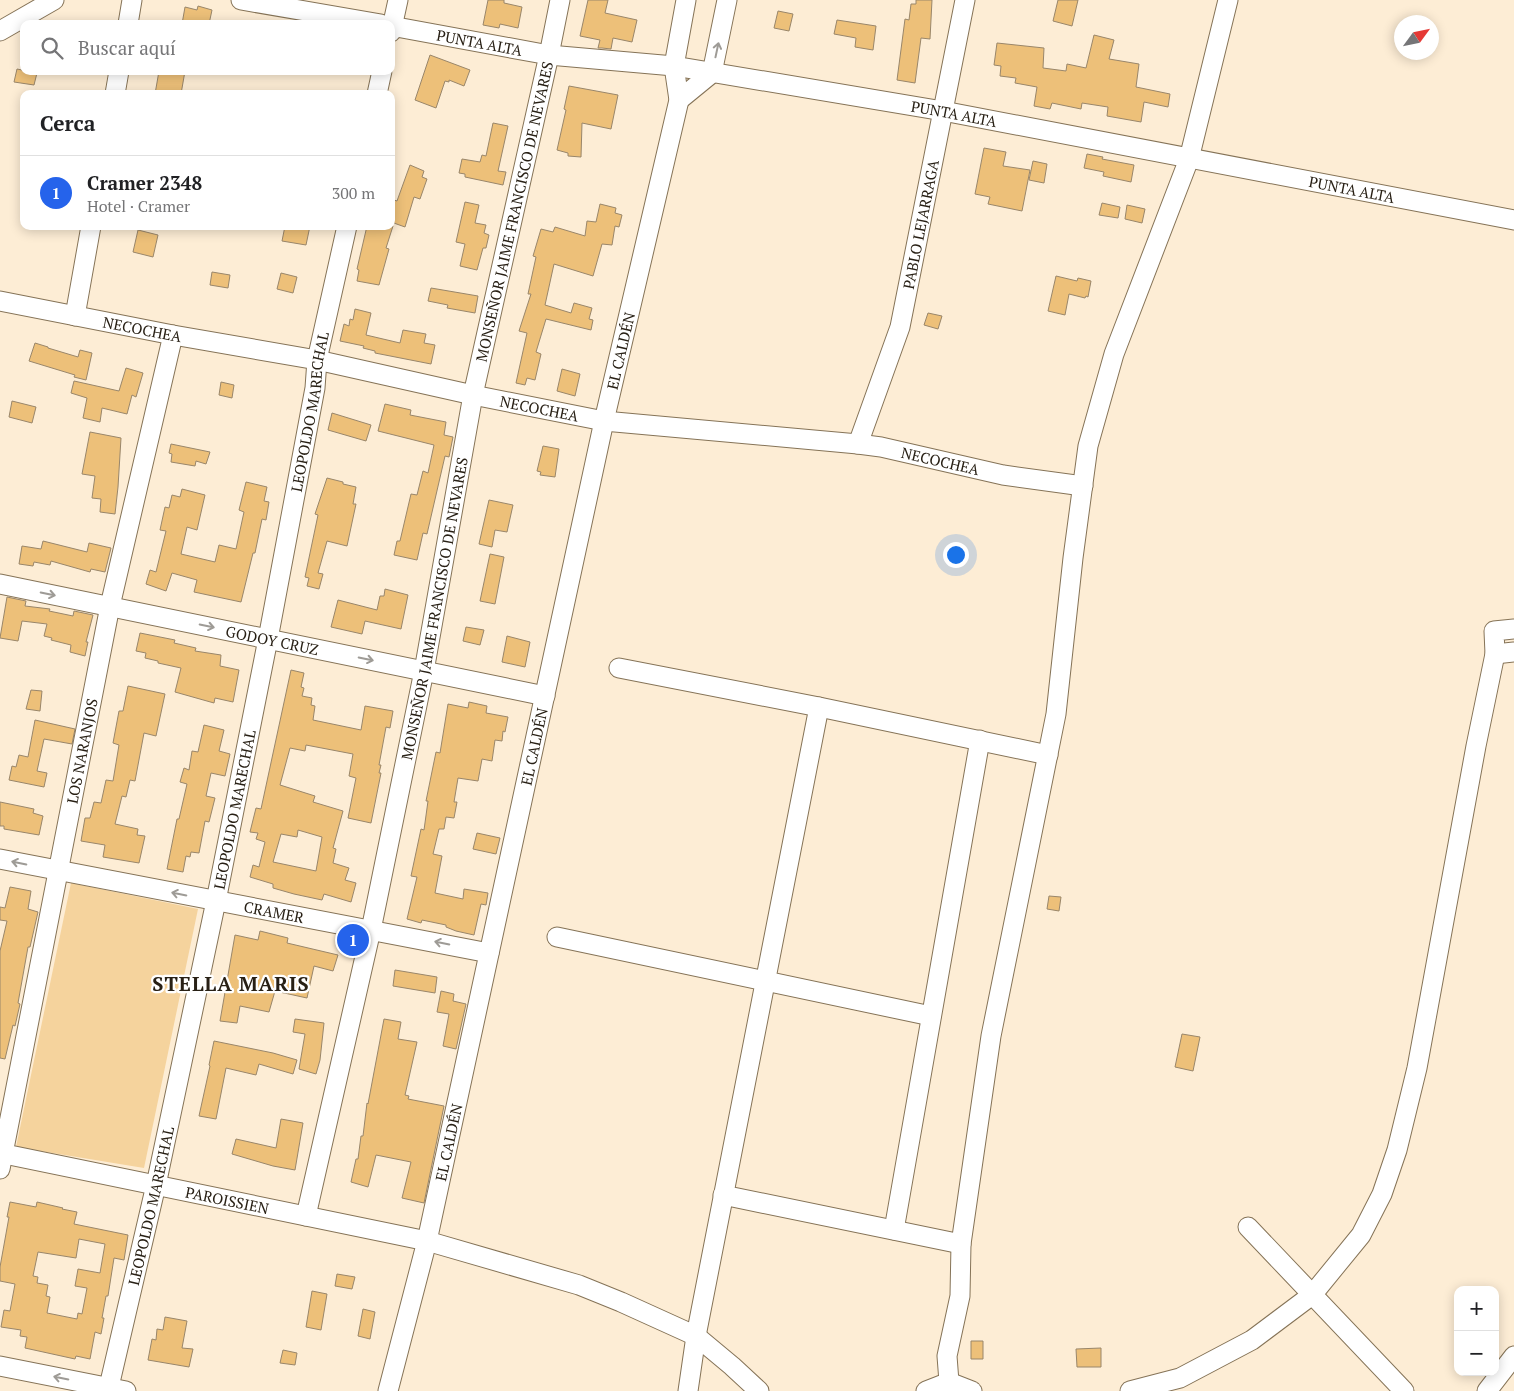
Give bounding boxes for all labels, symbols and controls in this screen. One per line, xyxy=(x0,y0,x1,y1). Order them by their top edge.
north arrow xyxy=(1394,15,1439,60)
search box xyxy=(20,20,395,75)
street label: PUNTA ALTA xyxy=(435,25,525,60)
icon: search xyxy=(38,34,66,62)
text: Buscar aquí xyxy=(78,35,176,60)
one-way arrow xyxy=(712,43,722,59)
street label: MONSEÑOR JAIME FRANCISCO DE NEVARES xyxy=(471,59,557,364)
street label: PUNTA ALTA xyxy=(910,96,999,131)
text: Cerca xyxy=(40,109,95,137)
street label: PABLO LEJARRAGA xyxy=(898,157,943,291)
text: Cramer 2348 xyxy=(87,170,202,195)
street label: PUNTA ALTA xyxy=(1307,171,1397,207)
text: 1 xyxy=(51,182,61,204)
text: 300 m xyxy=(332,182,375,204)
text: Hotel · Cramer xyxy=(87,195,190,217)
street label: EL CALDÉN xyxy=(602,310,639,391)
street label: NECOCHEA xyxy=(101,311,184,346)
street label: LEOPOLDO MARECHAL xyxy=(286,330,333,493)
street label: NECOCHEA xyxy=(498,391,581,426)
street label: NECOCHEA xyxy=(899,442,982,479)
street label: MONSEÑOR JAIME FRANCISCO DE NEVARES xyxy=(396,456,472,762)
your location xyxy=(943,542,969,568)
one-way arrow xyxy=(39,589,55,599)
street label: GODOY CRUZ xyxy=(224,621,321,659)
one-way arrow xyxy=(198,622,214,631)
one-way arrow xyxy=(358,655,374,664)
street label: LOS NARANJOS xyxy=(62,696,102,805)
street label: EL CALDÉN xyxy=(516,706,552,787)
street label: LEOPOLDO MARECHAL xyxy=(209,728,260,891)
one-way arrow xyxy=(12,858,28,867)
one-way arrow xyxy=(171,888,187,898)
street label: CRAMER xyxy=(242,896,306,927)
pin: 1 xyxy=(337,921,369,959)
one-way arrow xyxy=(434,938,450,948)
district label: STELLA MARIS xyxy=(152,970,310,997)
street label: EL CALDÉN xyxy=(430,1102,466,1183)
street label: LEOPOLDO MARECHAL xyxy=(123,1125,178,1287)
street label: PAROISSIEN xyxy=(184,1181,271,1218)
map controls xyxy=(1454,1286,1499,1376)
button: + xyxy=(1454,1286,1499,1331)
button: − xyxy=(1454,1331,1499,1376)
one-way arrow xyxy=(53,1373,69,1382)

